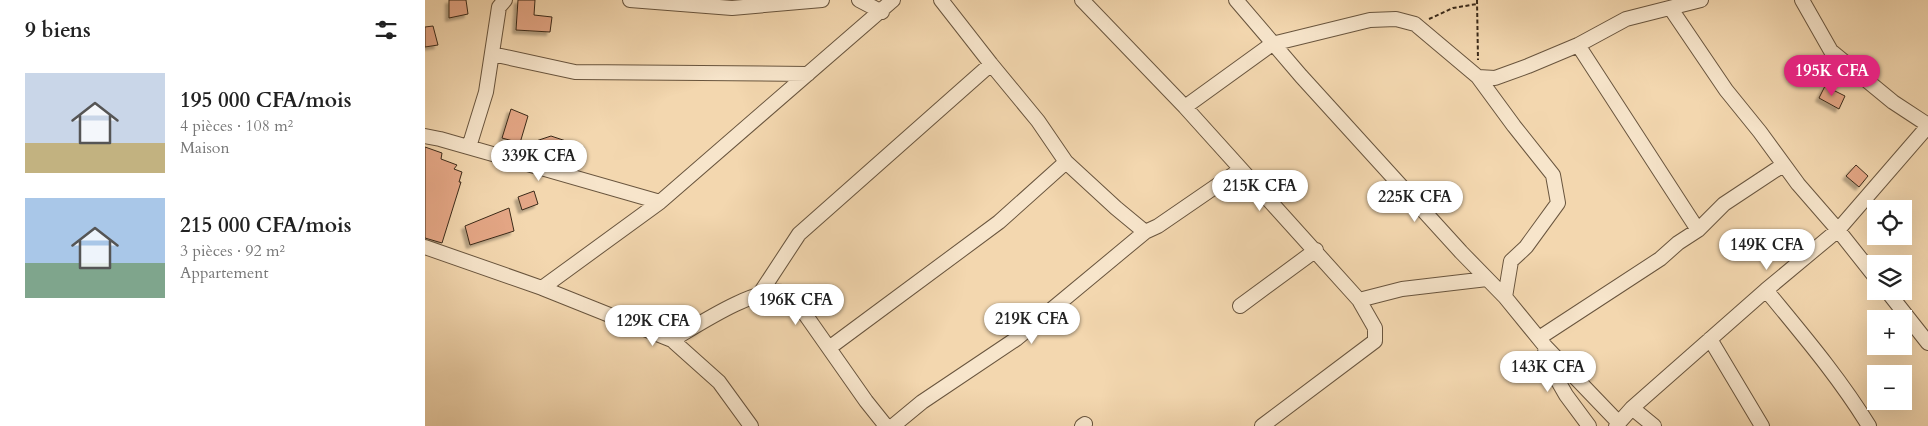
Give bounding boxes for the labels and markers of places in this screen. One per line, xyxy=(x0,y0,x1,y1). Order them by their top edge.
pin: 195K CFA xyxy=(1780,54,1884,97)
pin: 339K CFA xyxy=(487,140,591,182)
pin: 215K CFA xyxy=(1208,170,1312,212)
pin: 225K CFA xyxy=(1363,180,1467,223)
pin: 149K CFA xyxy=(1715,228,1819,271)
pin: 196K CFA xyxy=(744,284,848,326)
pin: 219K CFA xyxy=(980,302,1084,345)
pin: 129K CFA xyxy=(601,304,705,347)
pin: 143K CFA xyxy=(1496,350,1600,393)

